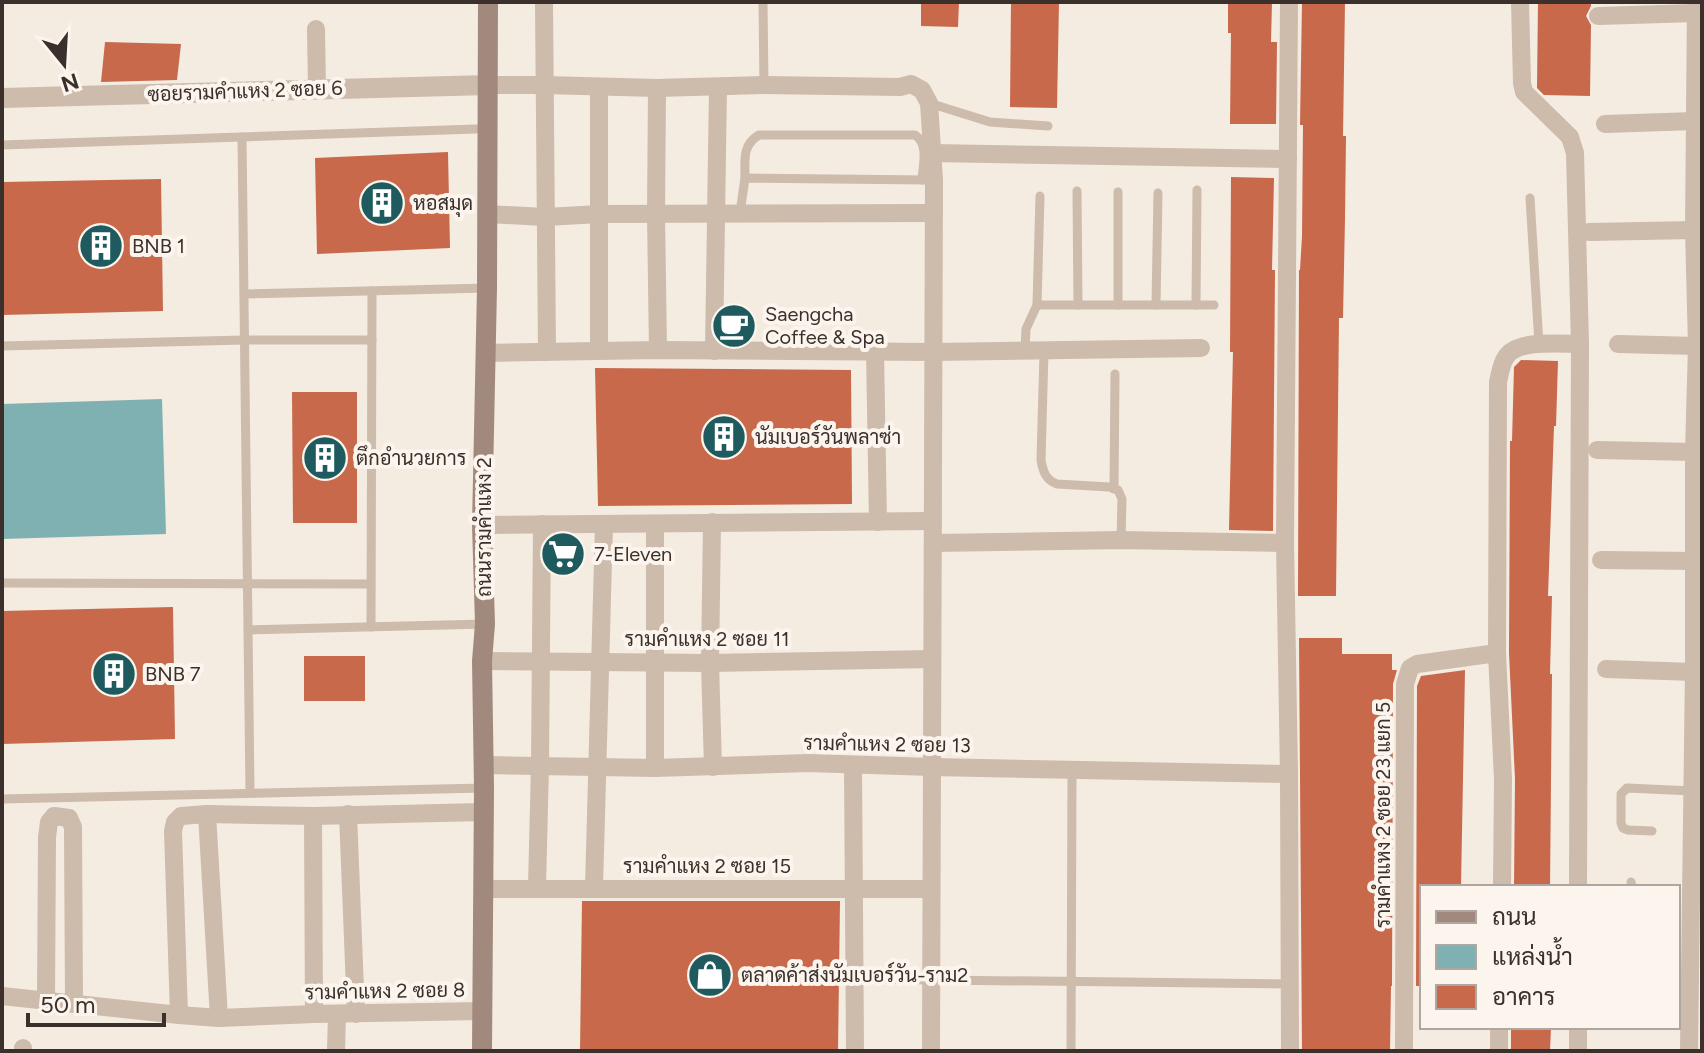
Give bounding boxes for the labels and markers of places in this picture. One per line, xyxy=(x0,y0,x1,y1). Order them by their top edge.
building icon: หอสมุด xyxy=(358,179,406,227)
place label: หอสมุด xyxy=(413,191,473,217)
building icon: BNB 1 xyxy=(77,222,125,270)
place label: BNB 1 xyxy=(132,234,185,258)
cafe icon: Saengcha Coffee & Spa xyxy=(710,302,758,350)
place label: Saengcha Coffee & Spa xyxy=(765,302,885,349)
building icon: นัมเบอร์วันพลาซ่า xyxy=(700,413,748,461)
place label: นัมเบอร์วันพลาซ่า xyxy=(755,423,901,449)
building icon: ตึกอำนวยการ xyxy=(301,434,349,482)
place label: ตึกอำนวยการ xyxy=(356,445,466,470)
supermarket icon: 7-Eleven xyxy=(539,530,587,578)
place label: 7-Eleven xyxy=(594,542,672,566)
building icon: BNB 7 xyxy=(90,650,138,698)
place label: BNB 7 xyxy=(145,662,201,686)
shop icon: ตลาดค้าส่งนัมเบอร์วัน-ราม2 xyxy=(686,951,734,999)
place label: ตลาดค้าส่งนัมเบอร์วัน-ราม2 xyxy=(741,961,968,987)

